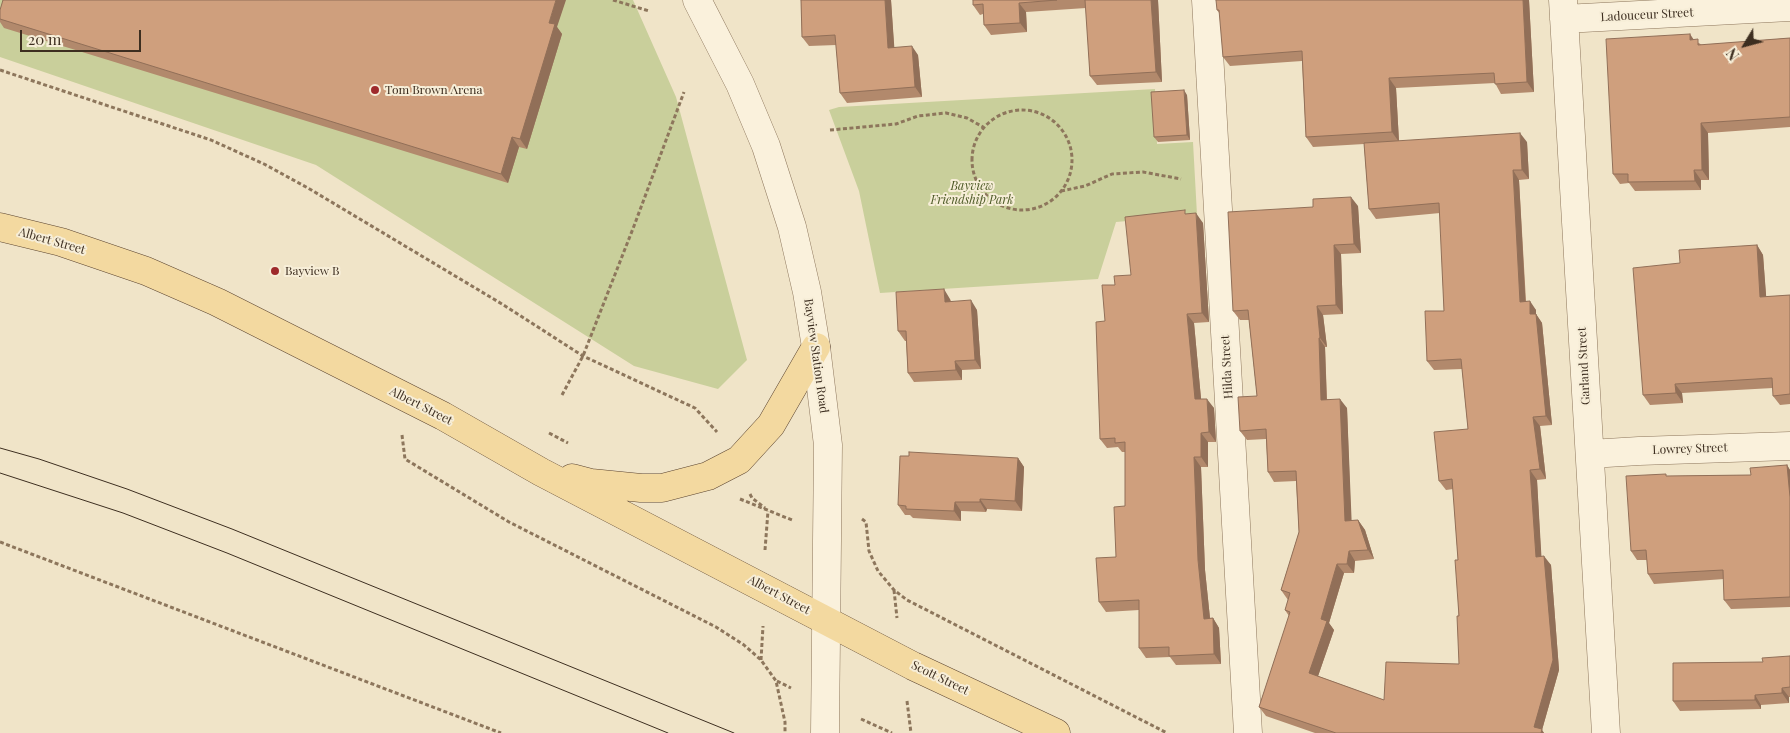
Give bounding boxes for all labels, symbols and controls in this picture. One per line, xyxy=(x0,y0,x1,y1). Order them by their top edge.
street label: Ladouceur Street xyxy=(1600,5,1694,25)
scale bar xyxy=(22,20,144,52)
north arrow xyxy=(1720,20,1770,70)
text: 20 m xyxy=(28,29,61,49)
text: N xyxy=(1722,45,1743,64)
place label: Tom Brown Arena xyxy=(385,83,482,97)
marker: Tom Brown Arena xyxy=(369,84,381,96)
park label: Bayview Friendship Park xyxy=(931,179,1013,207)
street label: Albert Street xyxy=(17,225,87,257)
place label: Bayview B xyxy=(285,264,340,278)
marker: Bayview B xyxy=(269,265,281,277)
street label: Bayview Station Road xyxy=(801,298,831,414)
street label: Garland Street xyxy=(1575,327,1593,405)
street label: Hilda Street xyxy=(1218,335,1236,399)
street label: Albert Street xyxy=(387,384,455,428)
street label: Lowrey Street xyxy=(1652,440,1728,458)
street label: Albert Street xyxy=(745,573,813,617)
street label: Scott Street xyxy=(909,658,971,698)

